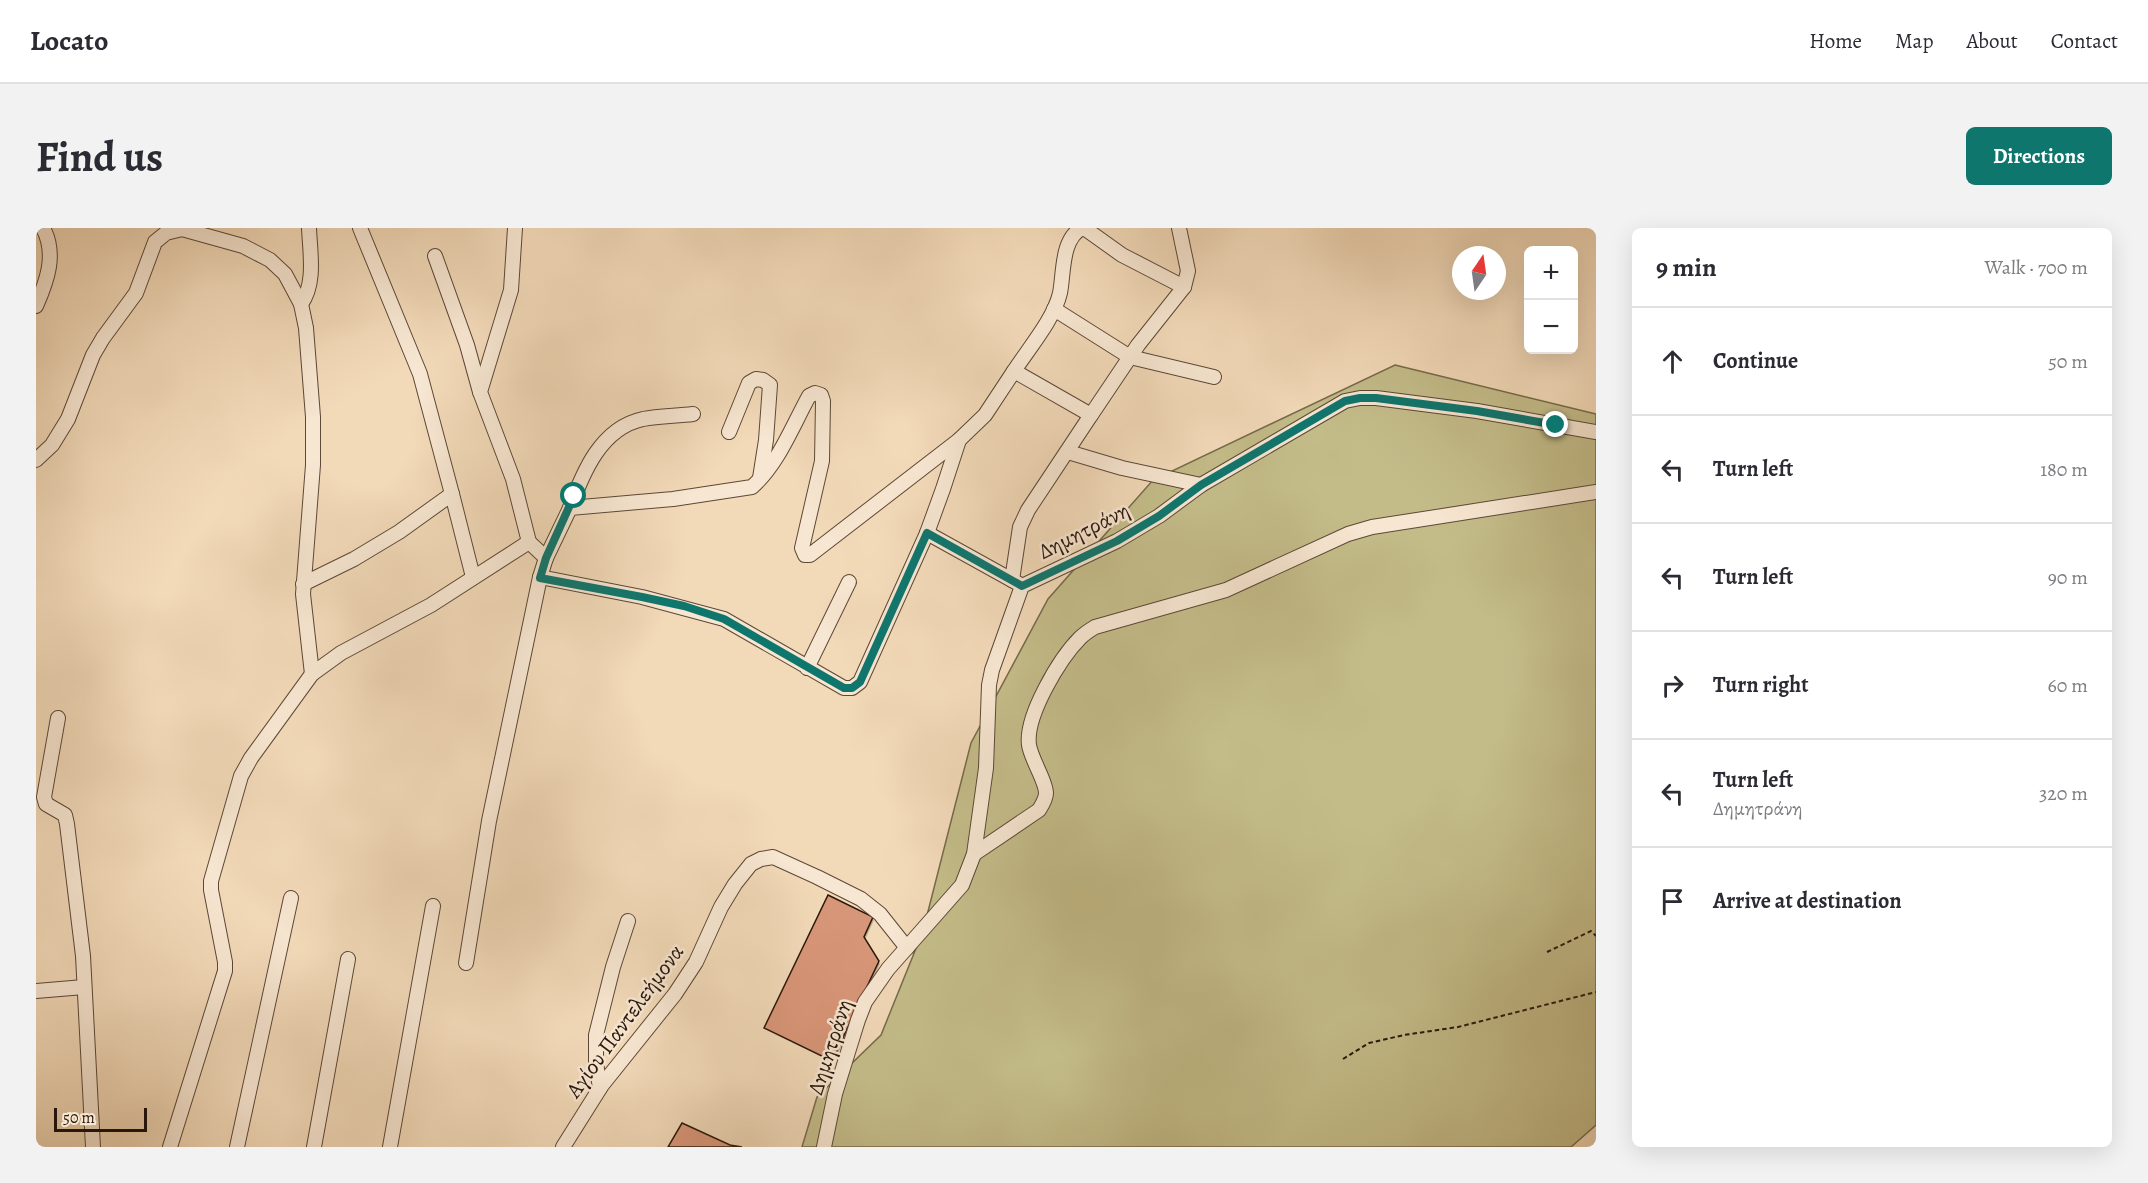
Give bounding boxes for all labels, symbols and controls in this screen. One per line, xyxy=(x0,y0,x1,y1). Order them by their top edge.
text: Locato xyxy=(30,22,108,60)
text: Home xyxy=(1809,27,1862,55)
text: Map xyxy=(1895,27,1933,55)
text: About xyxy=(1966,27,2018,55)
text: Contact xyxy=(2051,27,2118,55)
button: Directions xyxy=(1966,127,2112,185)
text: Find us xyxy=(36,128,163,185)
north arrow xyxy=(1452,246,1506,300)
map controls xyxy=(1524,246,1578,354)
button: + xyxy=(1524,246,1578,300)
text: 9 min xyxy=(1656,250,1717,285)
text: Walk · 700 m xyxy=(1985,254,2088,281)
button: − xyxy=(1524,300,1578,354)
icon: ahead xyxy=(1656,345,1689,378)
text: Continue xyxy=(1713,346,1798,376)
text: 50 m xyxy=(2048,348,2088,375)
route end xyxy=(1542,411,1568,437)
icon: left xyxy=(1656,453,1689,486)
text: Turn left xyxy=(1713,454,1793,484)
text: 180 m xyxy=(2040,456,2088,483)
route start xyxy=(560,482,586,508)
street label: Δημητράνη xyxy=(1033,495,1135,567)
icon: left xyxy=(1656,561,1689,594)
text: Turn left xyxy=(1713,562,1793,592)
text: 90 m xyxy=(2048,564,2088,591)
icon: right xyxy=(1656,669,1689,702)
text: Turn right xyxy=(1713,670,1809,700)
text: 60 m xyxy=(2048,672,2088,699)
text: Turn left xyxy=(1713,765,1793,795)
icon: left xyxy=(1656,777,1689,810)
text: 320 m xyxy=(2039,780,2088,807)
text: Δημητράνη xyxy=(1713,795,1803,822)
icon: arrive xyxy=(1656,885,1689,918)
text: Arrive at destination xyxy=(1713,886,1902,916)
street label: Αγίου Παντελεήμονα xyxy=(558,938,691,1105)
street label: Δημητράνη xyxy=(800,995,860,1099)
scale bar xyxy=(54,1105,147,1132)
text: 50 m xyxy=(63,1107,95,1129)

